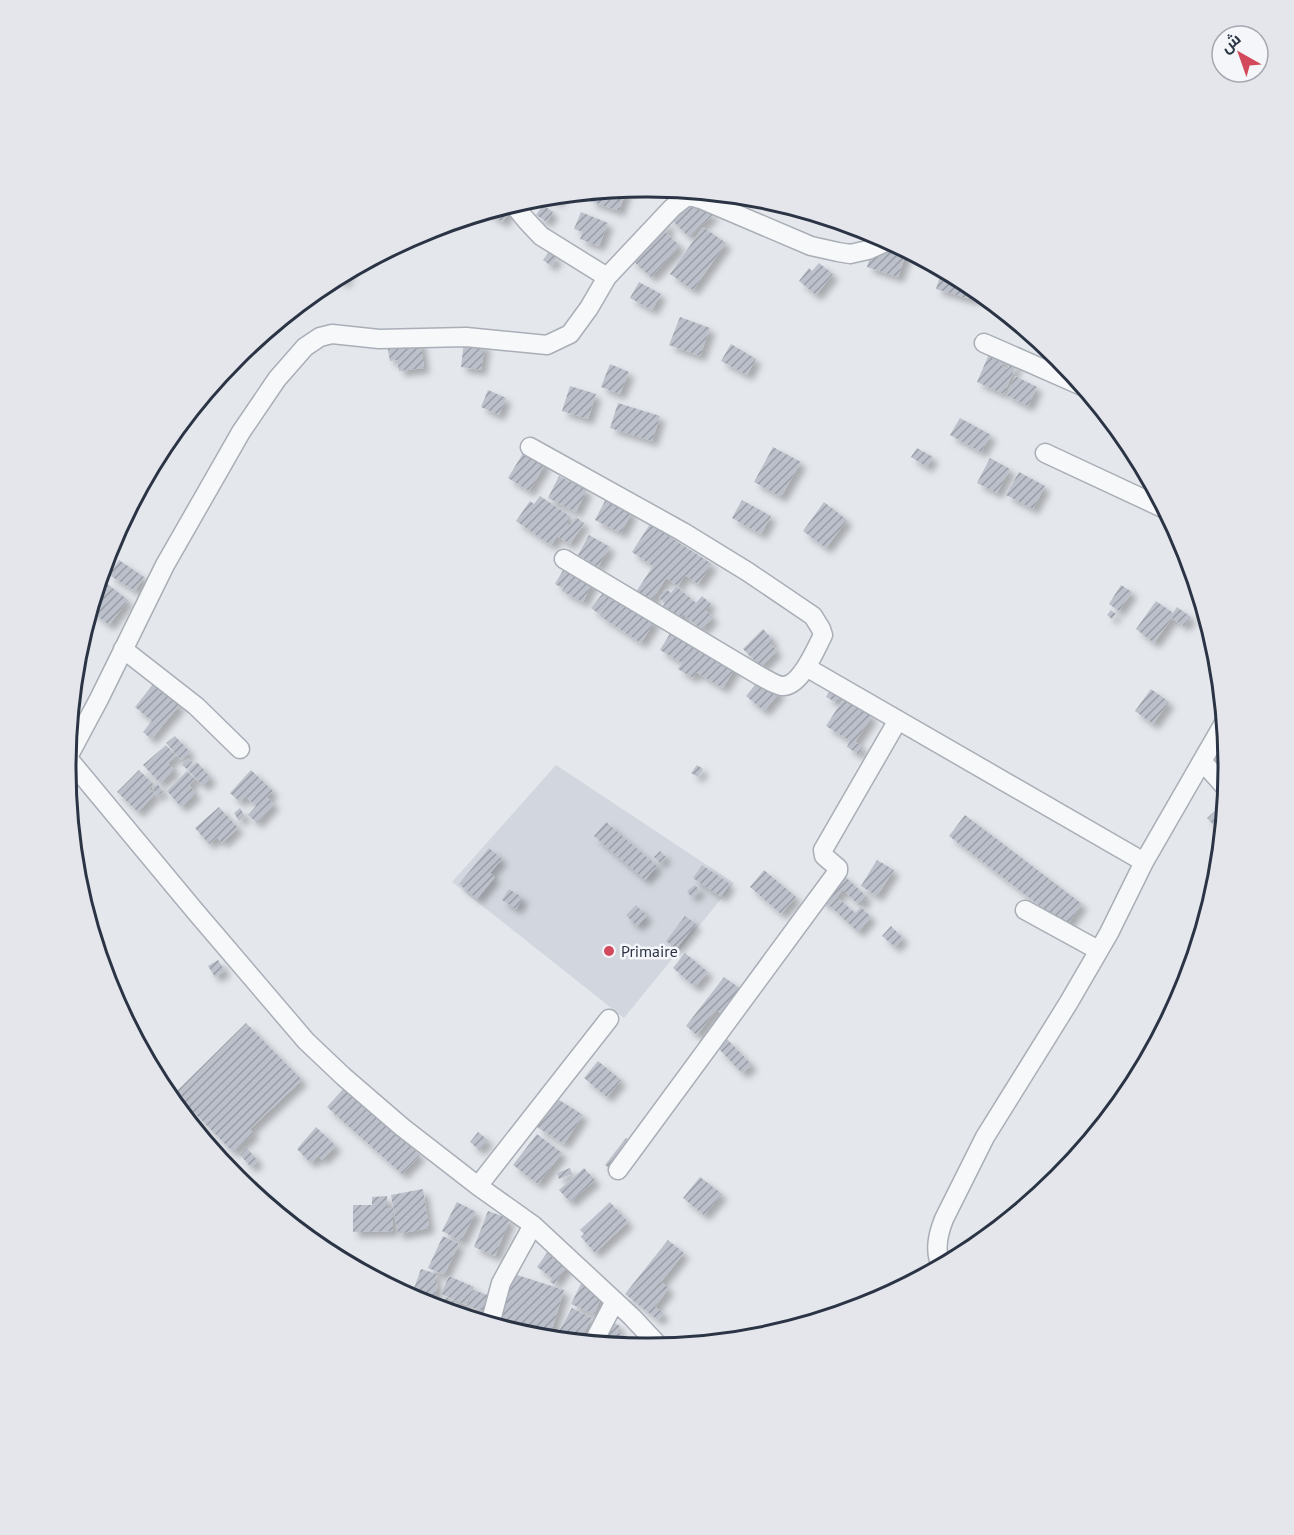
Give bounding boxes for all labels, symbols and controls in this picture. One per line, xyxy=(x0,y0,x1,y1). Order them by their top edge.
north arrow xyxy=(1210,24,1270,84)
text: ش xyxy=(1216,28,1245,57)
place label: Primaire xyxy=(621,941,678,961)
marker: Primaire xyxy=(602,944,616,958)

